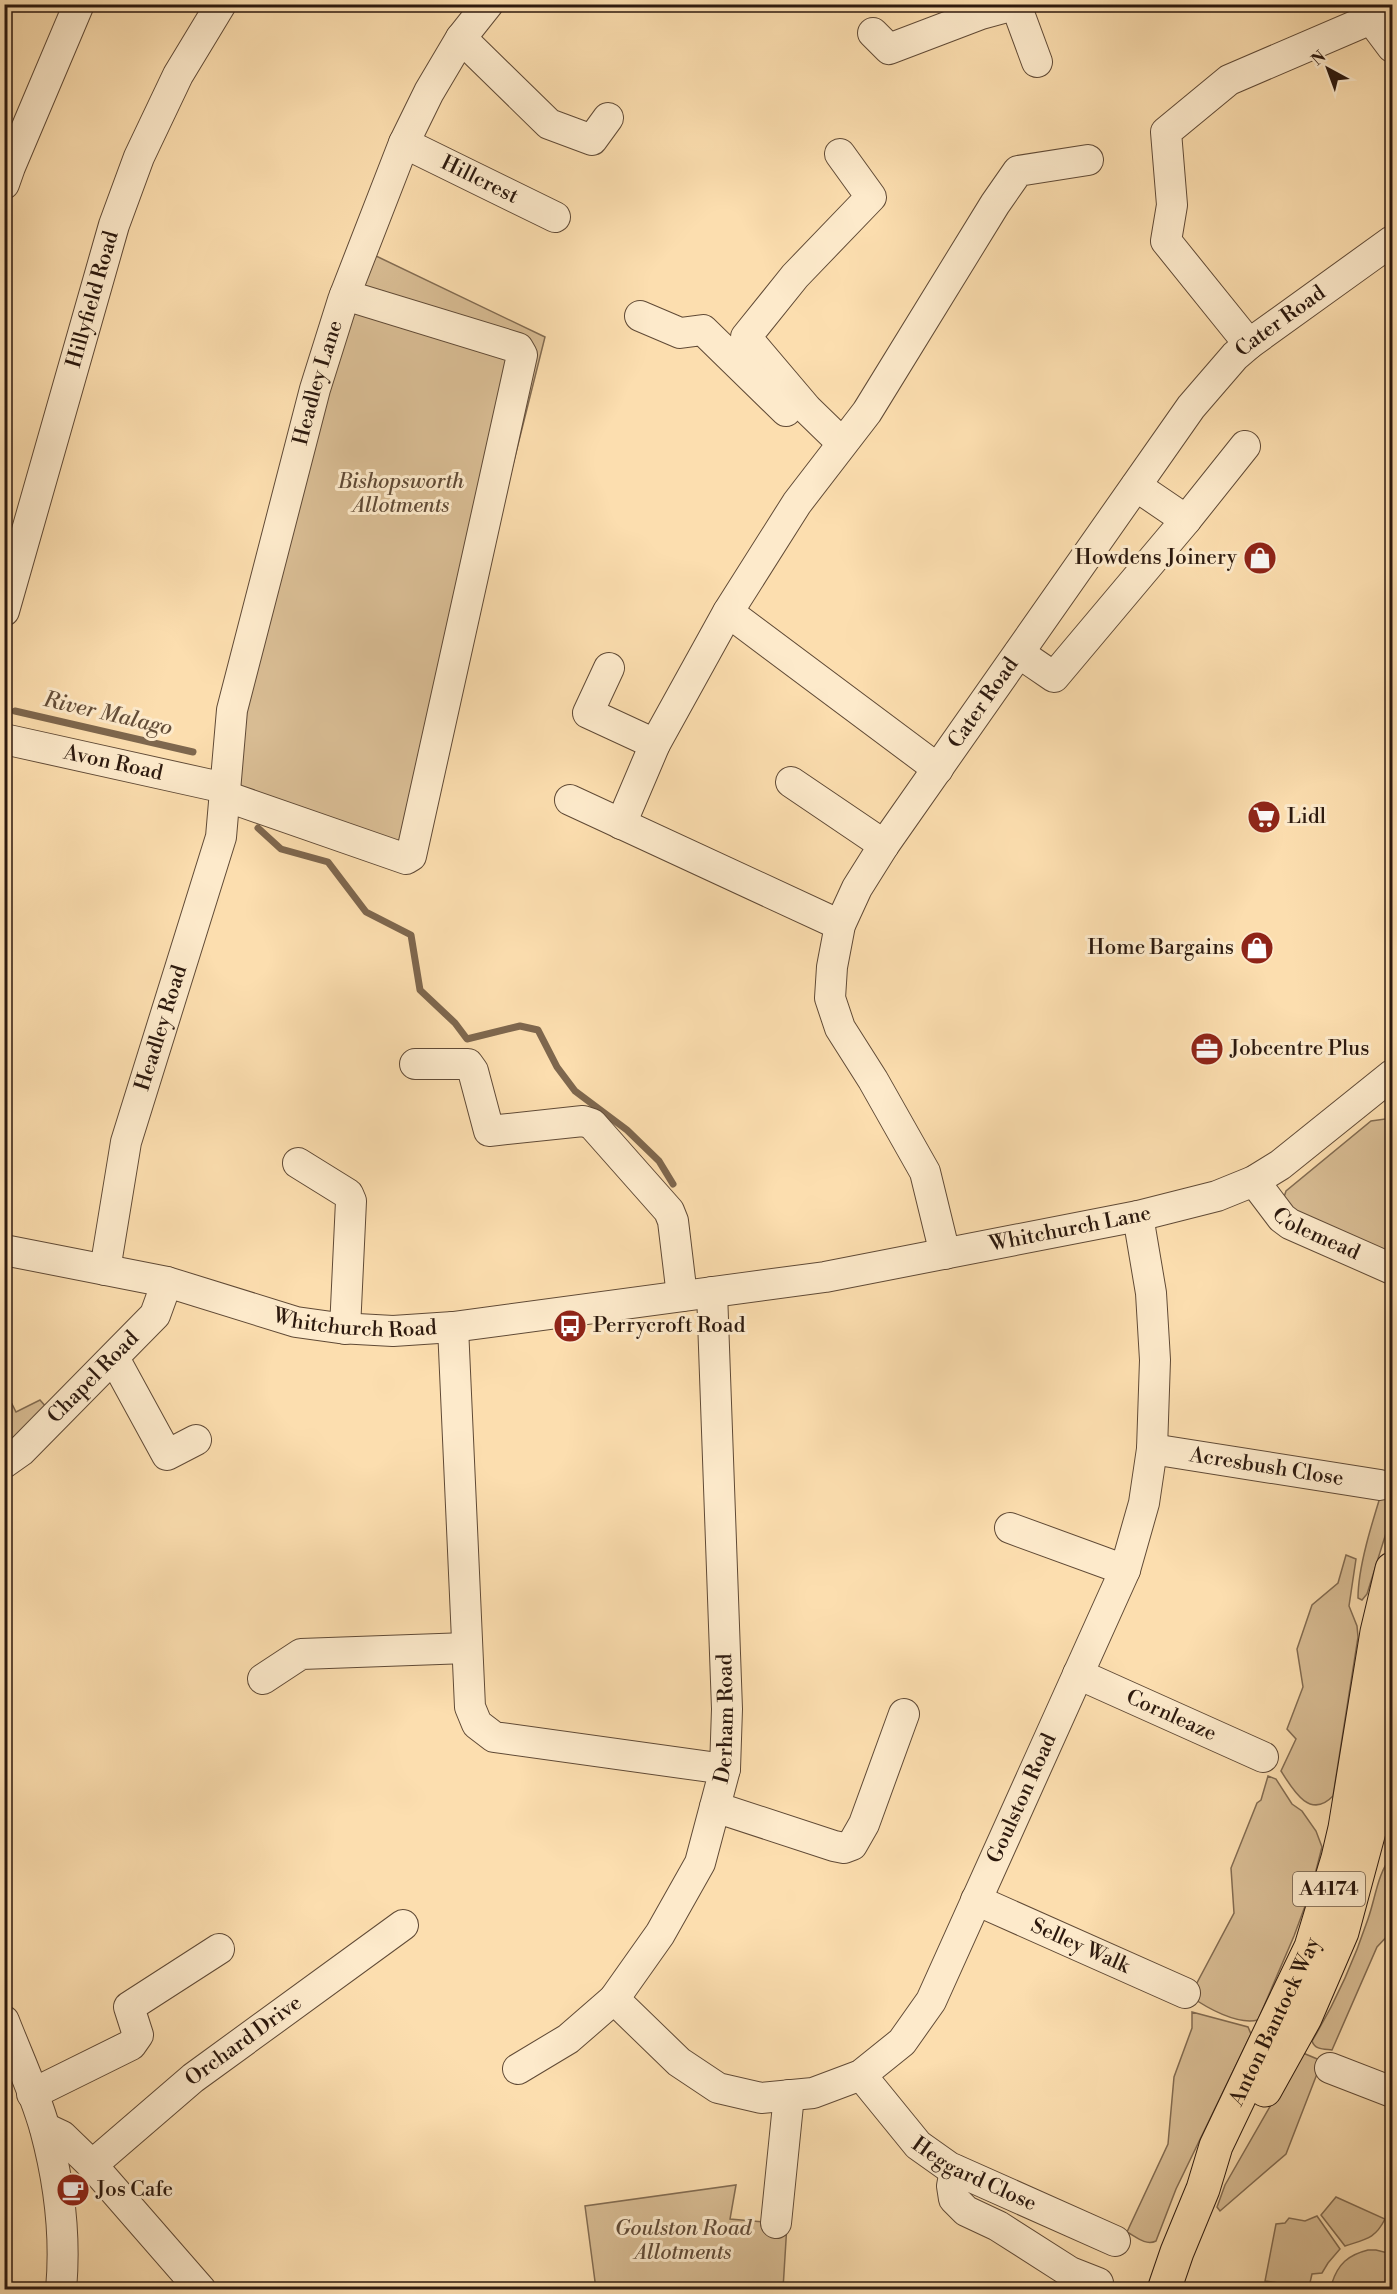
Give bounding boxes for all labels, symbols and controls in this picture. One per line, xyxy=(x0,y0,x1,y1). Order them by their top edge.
north arrow xyxy=(1298,39,1358,99)
text: N xyxy=(1307,47,1330,70)
street label: Hillcrest xyxy=(436,150,523,210)
street label: Hillyfield Road xyxy=(61,228,125,371)
street label: Cater Road xyxy=(1230,280,1331,363)
street label: Headley Lane xyxy=(288,317,349,448)
park label: Bishopsworth Allotments xyxy=(337,469,464,519)
shop icon: Howdens Joinery xyxy=(1242,540,1278,576)
place label: Howdens Joinery xyxy=(1075,545,1238,571)
street label: Cater Road xyxy=(943,652,1024,754)
water label: River Malago xyxy=(40,686,175,742)
street label: Avon Road xyxy=(60,739,165,787)
supermarket icon: Lidl xyxy=(1246,799,1282,835)
place label: Lidl xyxy=(1287,804,1326,830)
shop icon: Home Bargains xyxy=(1239,930,1275,966)
place label: Home Bargains xyxy=(1088,935,1234,961)
street label: Headley Road xyxy=(130,962,193,1094)
office icon: Jobcentre Plus xyxy=(1189,1031,1225,1067)
place label: Jobcentre Plus xyxy=(1229,1036,1370,1062)
street label: Whitchurch Lane xyxy=(986,1200,1154,1258)
street label: Colemead xyxy=(1266,1202,1364,1266)
street label: Whitchurch Road xyxy=(268,1302,438,1344)
bus stop icon: Perrycroft Road xyxy=(552,1308,588,1344)
place label: Perrycroft Road xyxy=(593,1313,745,1339)
street label: Chapel Road xyxy=(42,1326,145,1429)
street label: Acresbush Close xyxy=(1187,1442,1345,1492)
street label: Derham Road xyxy=(709,1653,740,1787)
street label: Cornleaze xyxy=(1122,1684,1220,1747)
street label: Goulston Road xyxy=(982,1729,1063,1867)
road number: A4174 xyxy=(1293,1872,1365,1906)
street label: Selley Walk xyxy=(1027,1913,1135,1980)
street label: Anton Bantock Way xyxy=(1224,1934,1326,2111)
street label: Orchard Drive xyxy=(180,1990,307,2092)
street label: Heggard Close xyxy=(906,2132,1040,2217)
cafe icon: Jos Cafe xyxy=(55,2172,91,2208)
place label: Jos Cafe xyxy=(95,2177,173,2203)
park label: Goulston Road Allotments xyxy=(615,2216,752,2266)

